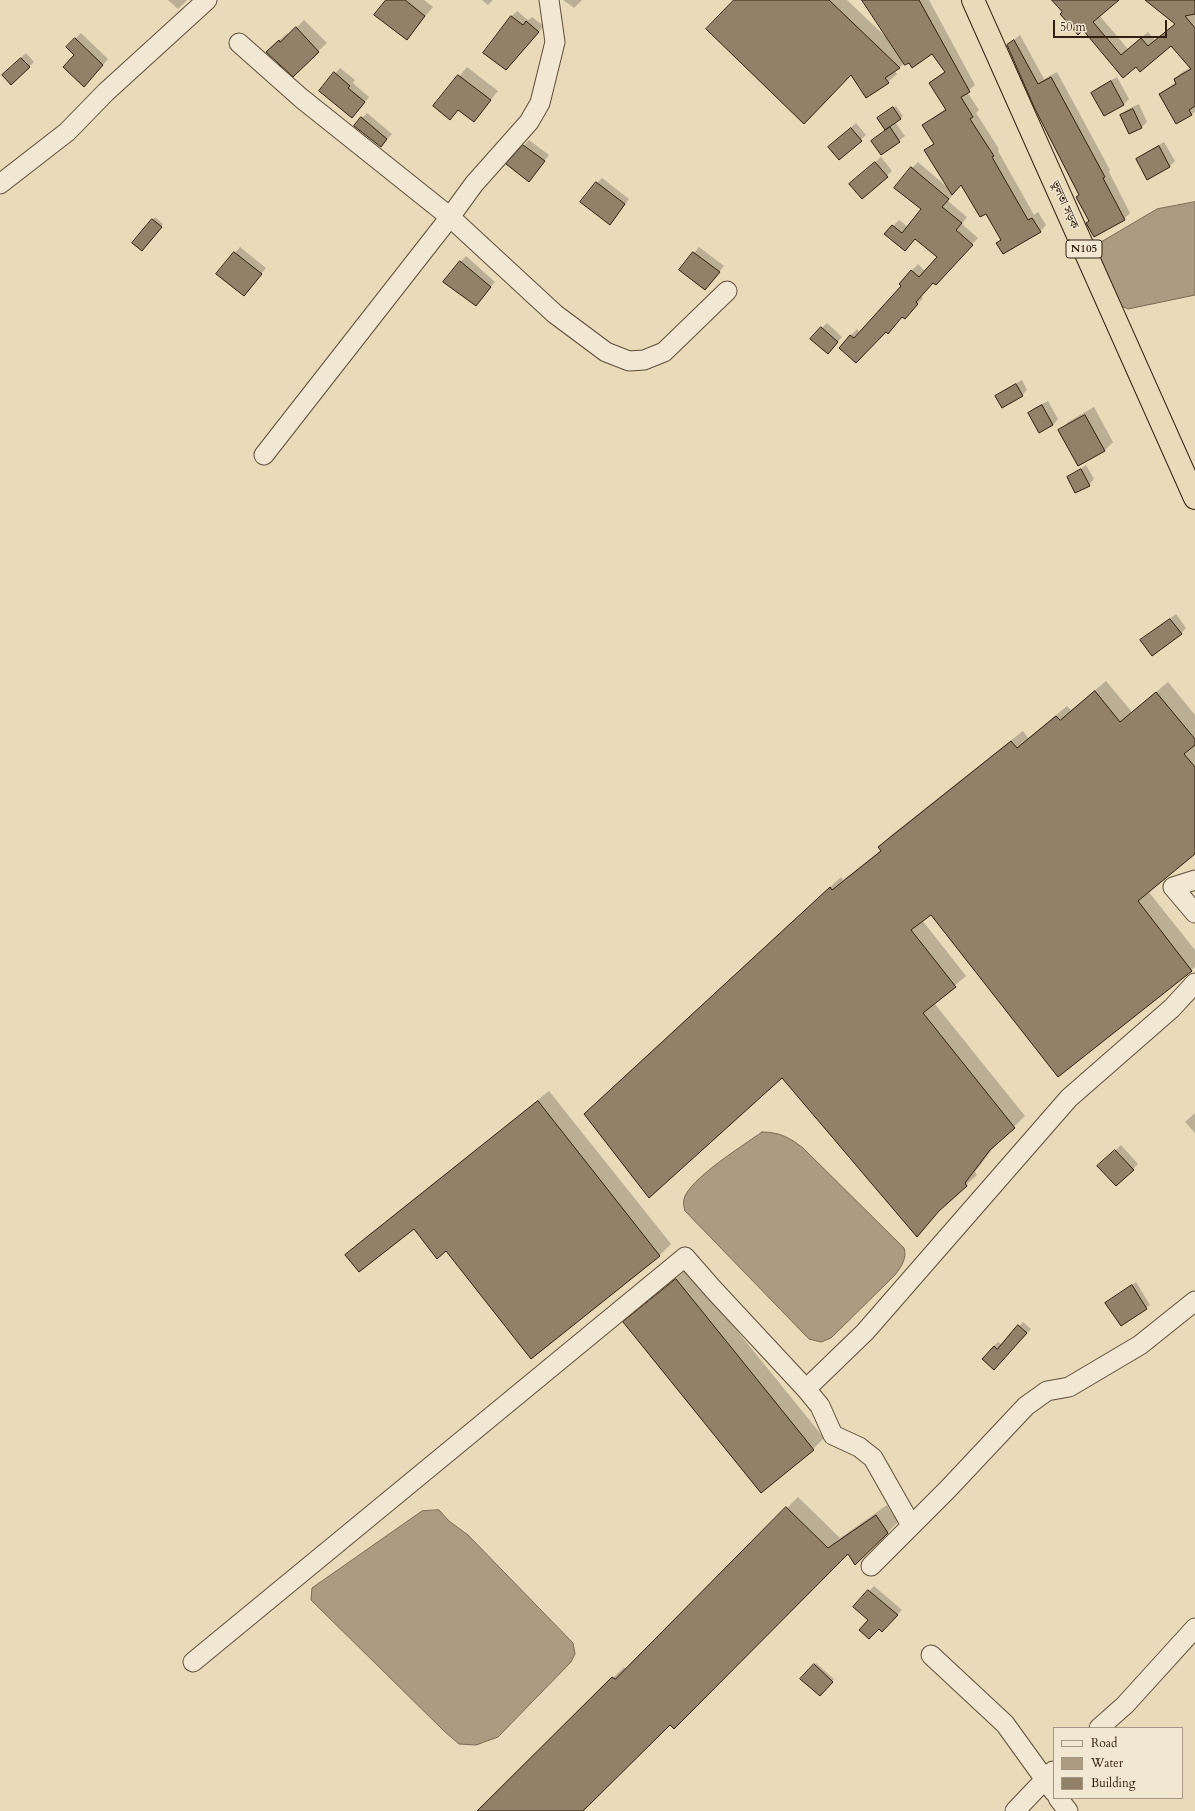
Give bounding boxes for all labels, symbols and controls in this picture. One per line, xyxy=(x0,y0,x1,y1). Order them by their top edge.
scale bar xyxy=(1055,12,1169,38)
text: 50 m xyxy=(1060,19,1086,35)
street label: ভুলতা সড়ক xyxy=(1047,179,1081,231)
road number: N105 xyxy=(1066,240,1102,258)
legend xyxy=(1053,1727,1183,1799)
text: Road xyxy=(1091,1735,1117,1751)
text: Water xyxy=(1091,1755,1123,1771)
text: Building xyxy=(1091,1775,1135,1791)

